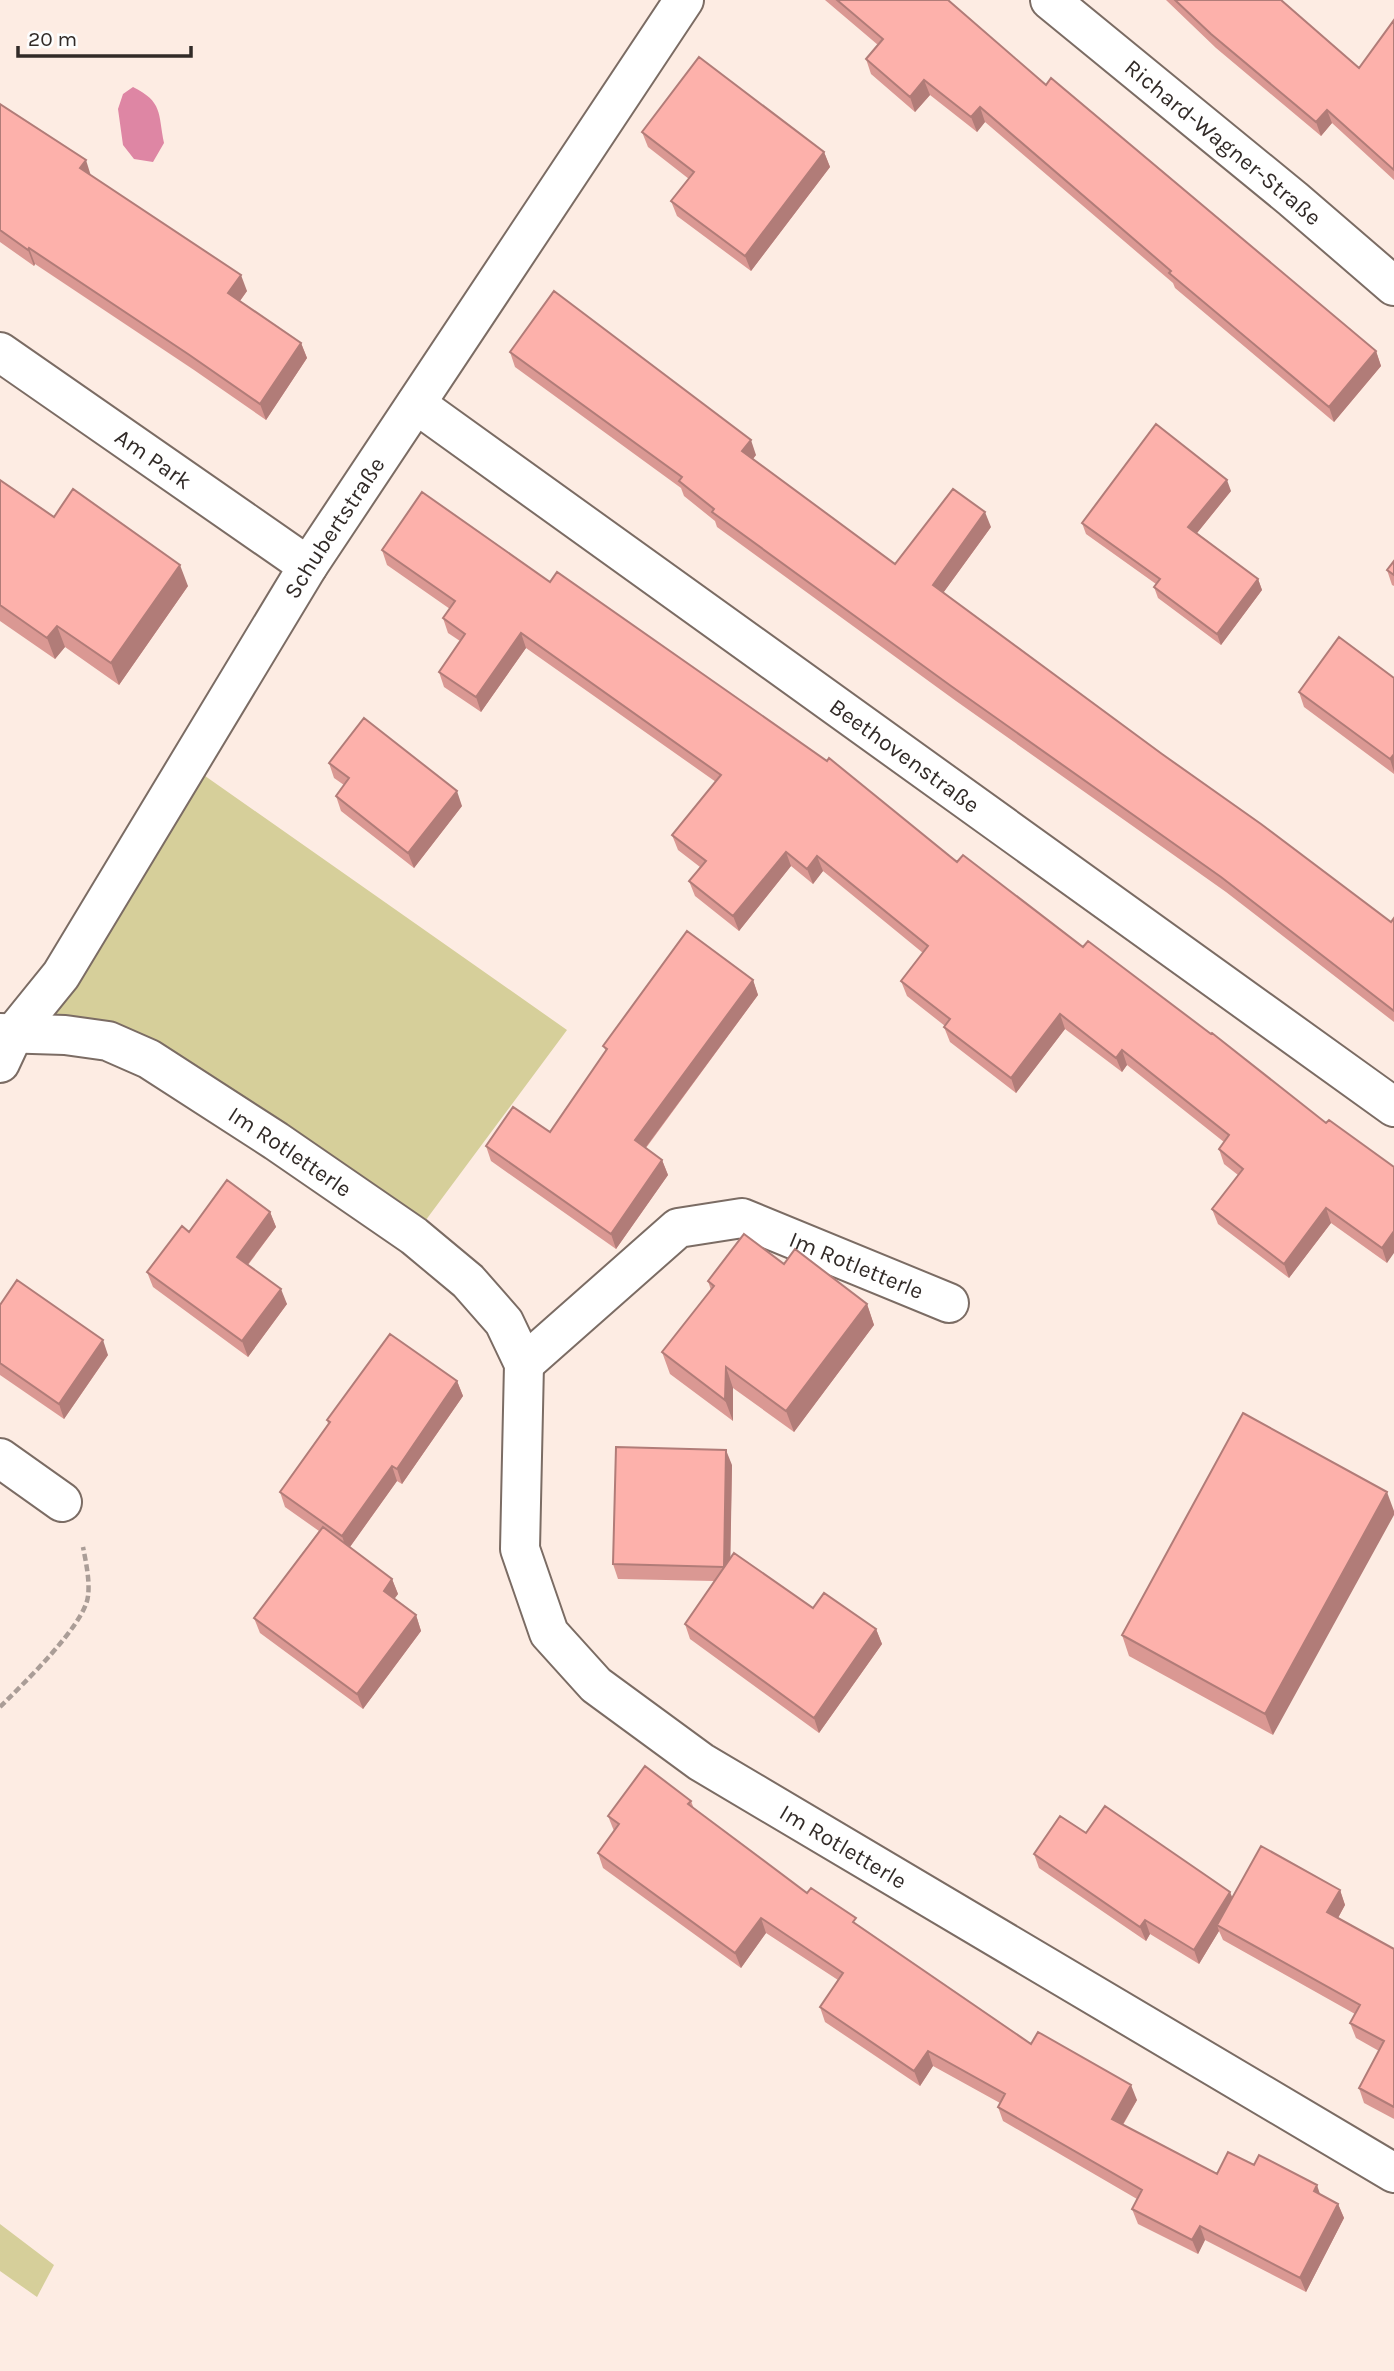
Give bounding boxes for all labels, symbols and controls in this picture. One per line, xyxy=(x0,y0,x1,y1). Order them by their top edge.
scale bar xyxy=(18,14,191,58)
text: 20 m xyxy=(28,27,77,51)
street label: Richard-Wagner-Straße xyxy=(1119,54,1327,231)
street label: Am Park xyxy=(110,423,197,495)
street label: Schubertstraße xyxy=(279,452,391,604)
street label: Beethovenstraße xyxy=(824,693,985,819)
street label: Im Rotletterle xyxy=(223,1101,357,1203)
street label: Im Rotletterle xyxy=(785,1226,927,1305)
street label: Im Rotletterle xyxy=(775,1799,911,1895)

